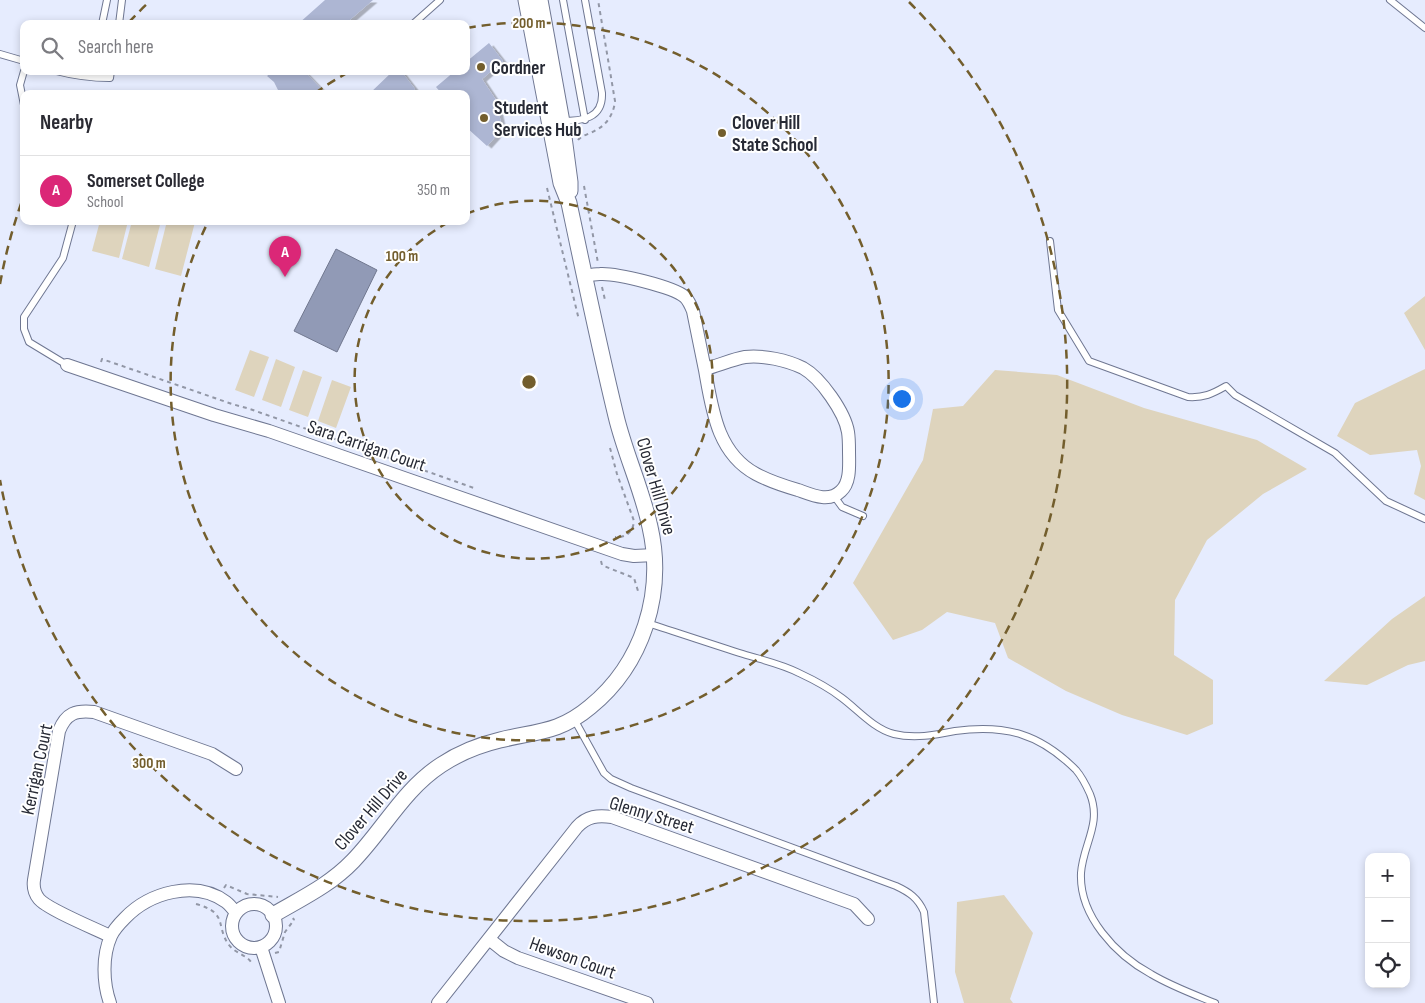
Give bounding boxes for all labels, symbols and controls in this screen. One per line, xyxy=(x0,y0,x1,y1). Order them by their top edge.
text: 200 m xyxy=(512,14,546,33)
search box xyxy=(20,20,470,75)
icon: search xyxy=(38,34,66,62)
text: Search here xyxy=(78,36,154,59)
place label: Cordner xyxy=(491,57,545,80)
marker: Cordner xyxy=(475,61,487,73)
place label: Student Services Hub xyxy=(494,97,582,142)
text: Nearby xyxy=(40,110,93,135)
marker: Student Services Hub xyxy=(478,112,490,124)
place label: Clover Hill State School xyxy=(732,112,817,157)
marker: Clover Hill State School xyxy=(716,127,728,139)
text: Somerset College xyxy=(87,170,205,193)
text: A xyxy=(52,181,60,200)
text: 350 m xyxy=(417,181,450,200)
text: School xyxy=(87,193,123,212)
pin: A xyxy=(269,236,301,277)
text: 100 m xyxy=(386,247,418,266)
centre of rings xyxy=(520,373,538,391)
your location xyxy=(889,386,915,412)
street label: Sara Carrigan Court xyxy=(304,415,429,477)
street label: Clover Hill Drive xyxy=(631,435,680,538)
street label: Kerrigan Court xyxy=(17,721,58,817)
text: 300 m xyxy=(132,754,166,773)
street label: Clover Hill Drive xyxy=(330,765,413,855)
street label: Glenny Street xyxy=(606,792,697,839)
map controls xyxy=(1365,853,1410,988)
button: + xyxy=(1365,853,1410,898)
button: − xyxy=(1365,898,1410,943)
street label: Hewson Court xyxy=(526,932,619,985)
button: locate xyxy=(1365,943,1410,988)

